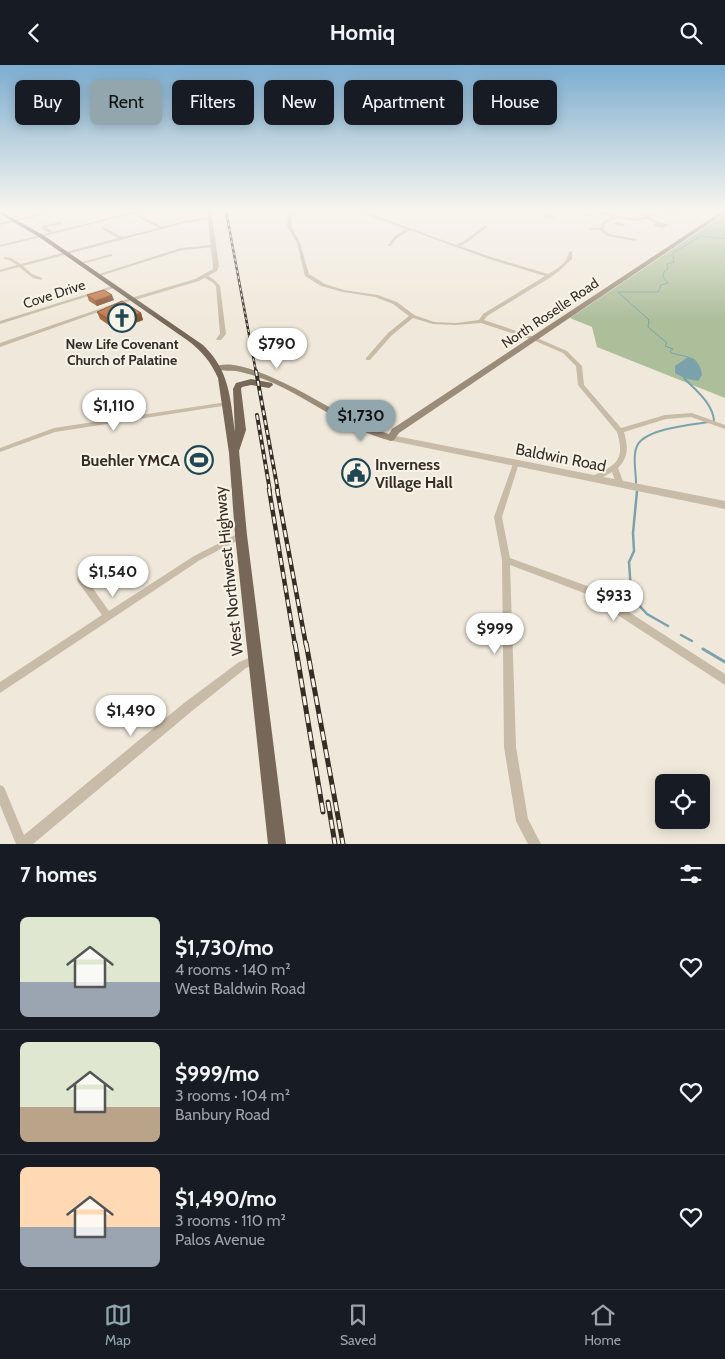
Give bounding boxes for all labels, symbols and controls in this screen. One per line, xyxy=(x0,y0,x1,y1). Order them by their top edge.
icon: back xyxy=(20,19,48,47)
text: Homiq xyxy=(330,19,395,46)
icon: search xyxy=(677,19,705,47)
chip: Buy xyxy=(15,80,80,125)
chip: Rent xyxy=(90,80,162,125)
chip: Filters xyxy=(172,80,254,125)
chip: New xyxy=(264,80,334,125)
chip: Apartment xyxy=(344,80,463,125)
chip: House xyxy=(473,80,557,125)
street label: North Roselle Road xyxy=(498,274,602,352)
street label: Cove Drive xyxy=(21,275,87,313)
church icon: New Life Covenant Church of Palatine xyxy=(107,303,137,333)
pin: $790 xyxy=(247,327,307,370)
text: $790 xyxy=(258,334,296,353)
place label: New Life Covenant Church of Palatine xyxy=(65,335,179,369)
pin: $1,110 xyxy=(73,389,155,432)
text: $1,110 xyxy=(93,396,135,415)
pin: $1,730 xyxy=(320,399,402,442)
text: $1,730 xyxy=(338,406,384,425)
street label: Baldwin Road xyxy=(514,439,608,476)
sports icon: Buehler YMCA xyxy=(184,445,214,475)
place label: Buehler YMCA xyxy=(81,451,180,470)
place label: Inverness Village Hall xyxy=(375,455,453,492)
public building icon: Inverness Village Hall xyxy=(341,458,371,488)
street label: West Northwest Highway xyxy=(210,485,247,657)
pin: $1,540 xyxy=(72,555,154,598)
text: $1,540 xyxy=(89,562,137,581)
pin: $933 xyxy=(584,579,644,622)
text: $933 xyxy=(596,586,632,605)
pin: $999 xyxy=(465,613,525,655)
text: $999 xyxy=(477,619,513,638)
pin: $1,490 xyxy=(90,695,172,737)
text: $1,490 xyxy=(106,701,156,720)
map controls xyxy=(655,774,710,829)
button: locate xyxy=(655,774,710,829)
icon: filters xyxy=(677,860,705,888)
text: 7 homes xyxy=(20,862,97,887)
text: $1,730/mo xyxy=(175,935,274,960)
icon: home xyxy=(60,937,120,997)
icon: heart xyxy=(677,953,705,981)
text: 4 rooms · 140 m² xyxy=(175,960,291,979)
text: West Baldwin Road xyxy=(175,979,305,998)
text: $999/mo xyxy=(175,1061,259,1086)
icon: home xyxy=(60,1062,120,1122)
icon: heart xyxy=(677,1078,705,1106)
text: 3 rooms · 104 m² xyxy=(175,1086,290,1105)
text: Banbury Road xyxy=(175,1105,270,1124)
text: $1,490/mo xyxy=(175,1186,276,1211)
icon: home xyxy=(60,1187,120,1247)
icon: heart xyxy=(677,1203,705,1231)
text: 3 rooms · 110 m² xyxy=(175,1211,286,1230)
text: Palos Avenue xyxy=(175,1230,265,1249)
tab: Map xyxy=(104,1301,132,1349)
tab: Saved xyxy=(340,1301,376,1349)
tab: Home xyxy=(584,1301,621,1349)

